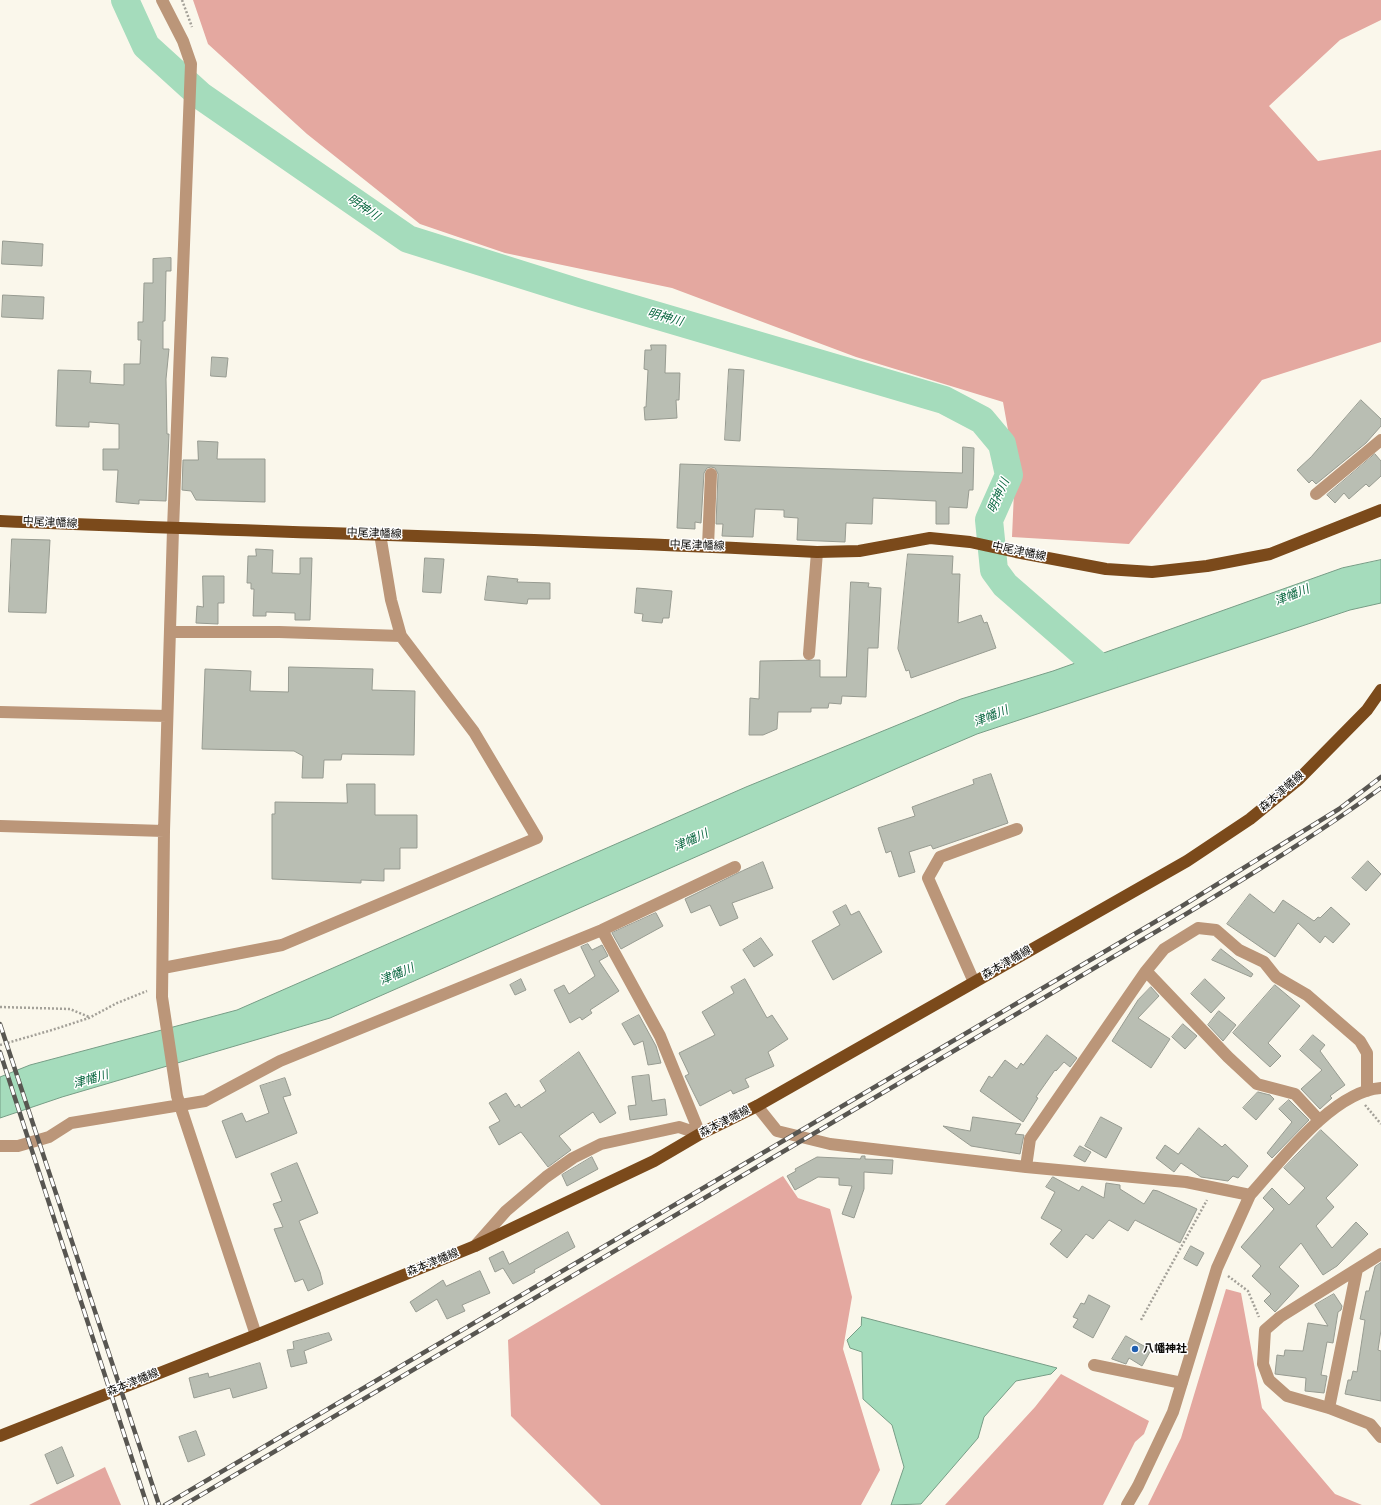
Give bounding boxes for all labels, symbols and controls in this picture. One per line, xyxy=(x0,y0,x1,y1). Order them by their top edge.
water label: 明神川 xyxy=(344,192,382,224)
water label: 明神川 xyxy=(646,306,684,330)
water label: 明神川 xyxy=(985,477,1013,515)
street label: 中尾津幡線 xyxy=(22,515,78,531)
street label: 中尾津幡線 xyxy=(346,526,402,542)
street label: 中尾津幡線 xyxy=(669,538,725,554)
street label: 中尾津幡線 xyxy=(991,540,1047,564)
water label: 津幡川 xyxy=(1273,583,1311,609)
water label: 津幡川 xyxy=(972,704,1010,730)
street label: 森本津幡線 xyxy=(1257,769,1307,815)
water label: 津幡川 xyxy=(672,827,710,855)
street label: 森本津幡線 xyxy=(980,944,1034,982)
water label: 津幡川 xyxy=(378,961,416,989)
water label: 津幡川 xyxy=(72,1068,110,1092)
street label: 森本津幡線 xyxy=(698,1104,752,1140)
street label: 森本津幡線 xyxy=(405,1247,461,1279)
place label: 八幡神社 xyxy=(1143,1342,1187,1356)
marker: 八幡神社 xyxy=(1130,1344,1140,1354)
street label: 森本津幡線 xyxy=(105,1367,161,1399)

